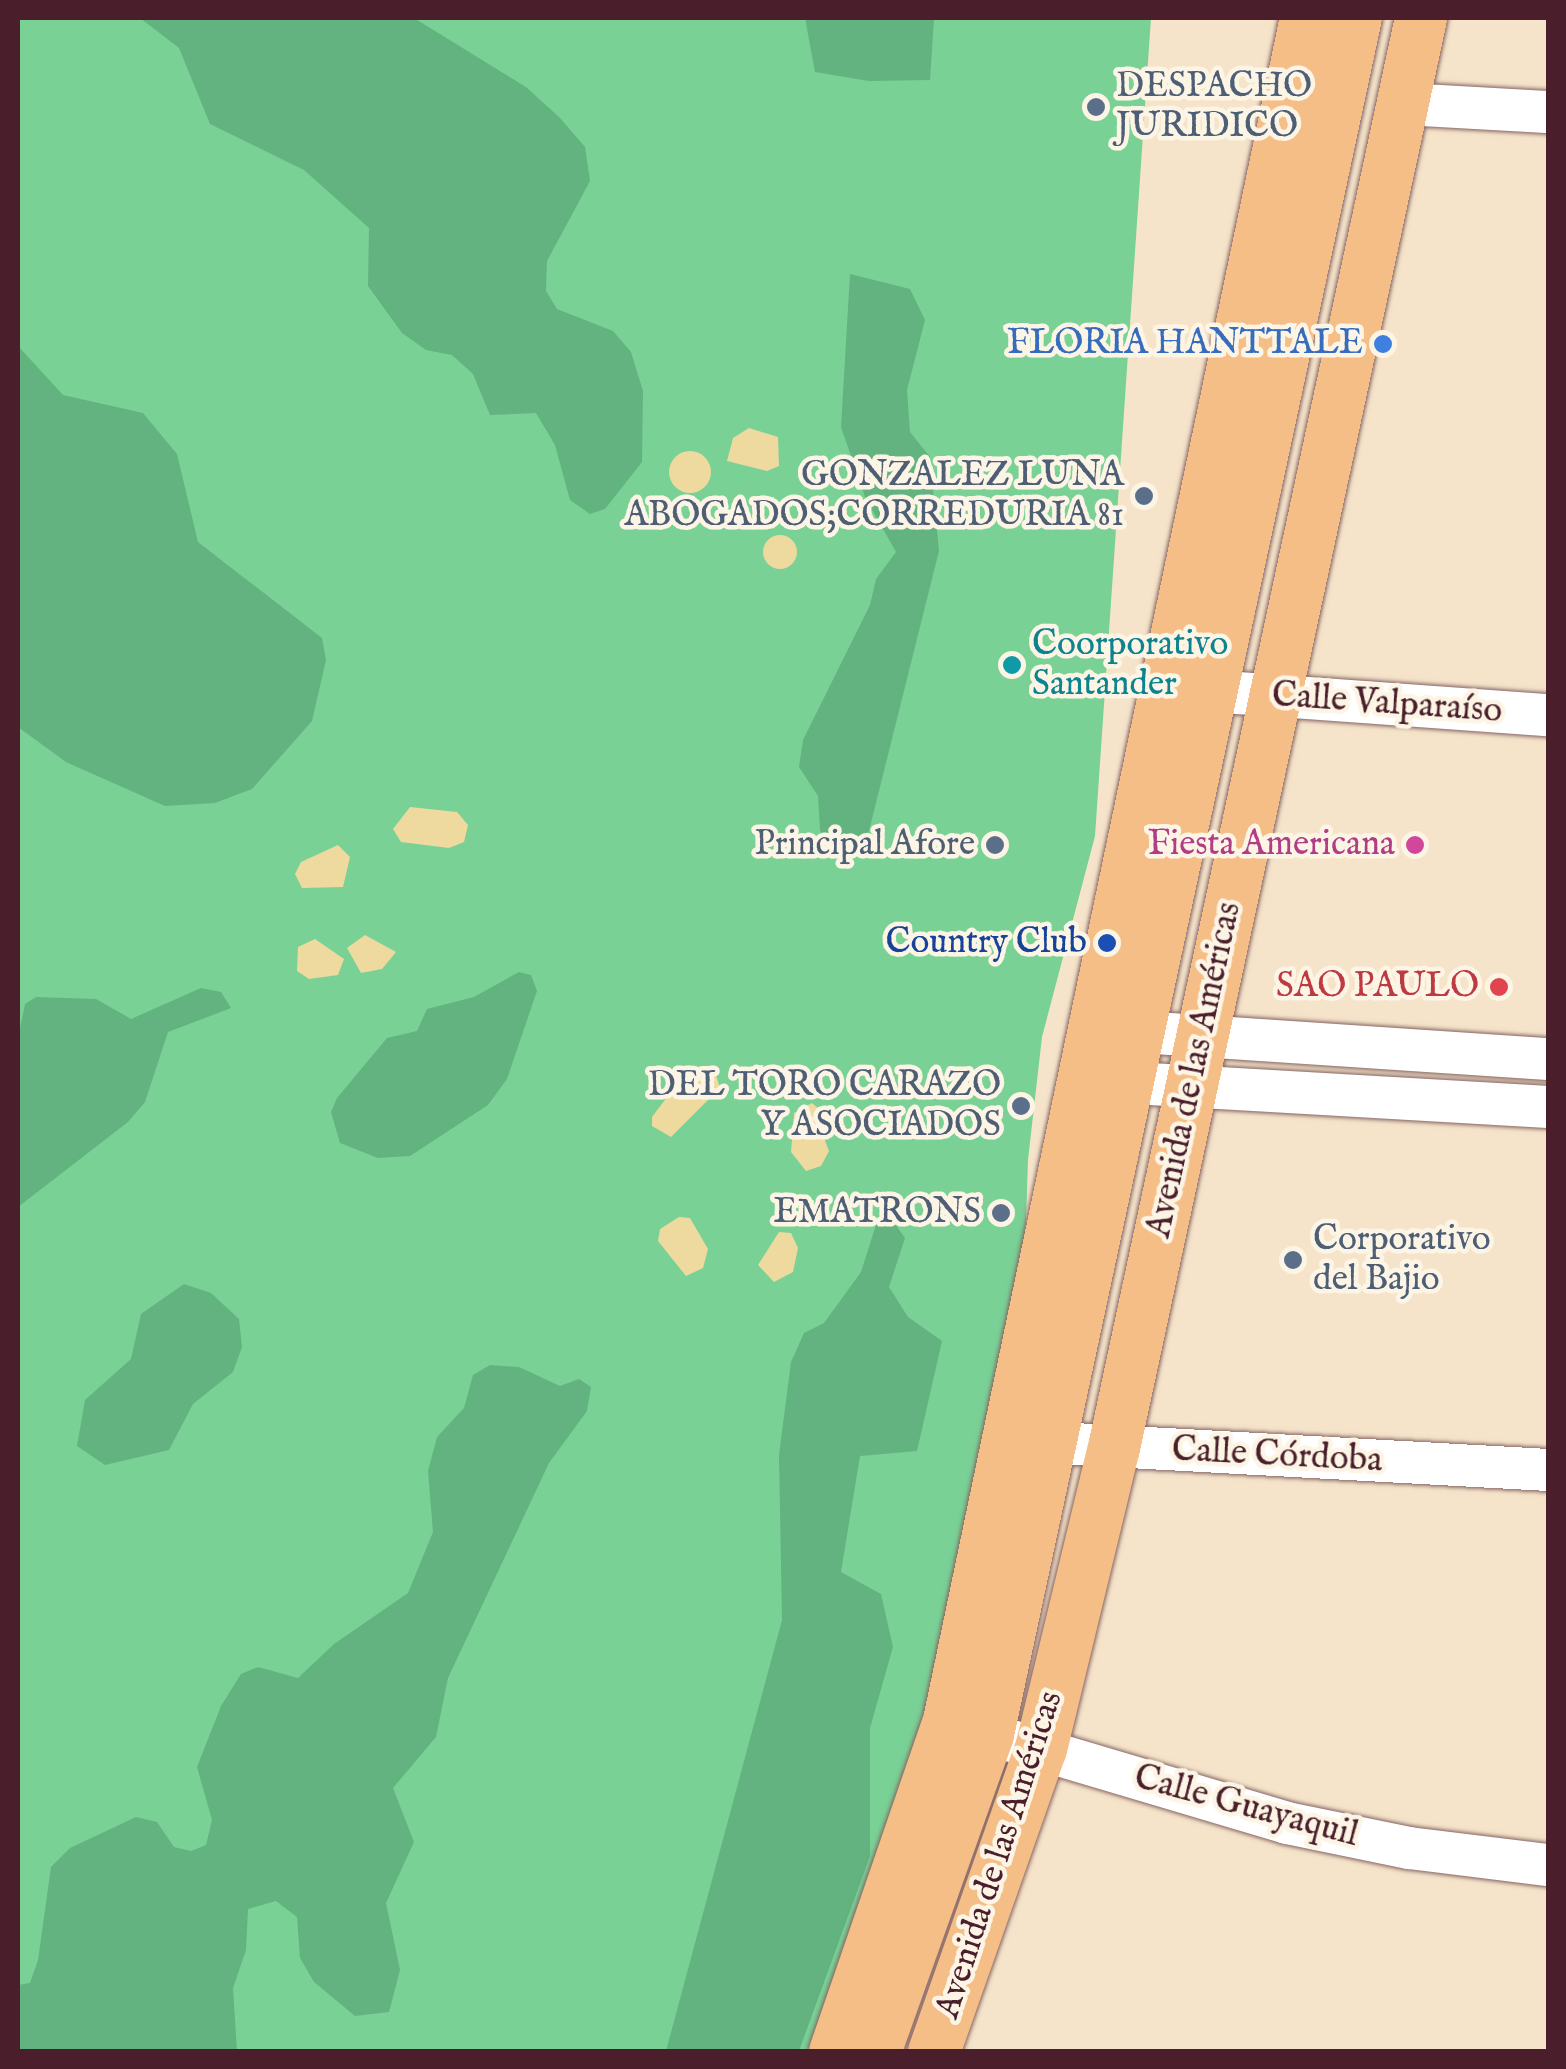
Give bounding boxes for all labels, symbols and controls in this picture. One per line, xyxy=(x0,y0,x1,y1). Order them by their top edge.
place label: DESPACHO JURIDICO xyxy=(1116,66,1312,148)
marker: DESPACHO JURIDICO xyxy=(1085,96,1107,118)
place label: FLORIA HANTTALE xyxy=(1007,323,1363,365)
marker: FLORIA HANTTALE xyxy=(1372,333,1394,355)
place label: GONZALEZ LUNA ABOGADOS;CORREDURIA 81 xyxy=(624,455,1124,537)
marker: GONZALEZ LUNA ABOGADOS;CORREDURIA 81 xyxy=(1133,485,1155,507)
place label: Coorporativo Santander xyxy=(1032,624,1228,706)
marker: Coorporativo Santander xyxy=(1001,654,1023,676)
street label: Calle Valparaíso xyxy=(1270,675,1504,733)
place label: Principal Afore xyxy=(754,824,975,866)
place label: Fiesta Americana xyxy=(1148,824,1395,866)
marker: Principal Afore xyxy=(984,834,1006,856)
marker: Fiesta Americana xyxy=(1404,834,1426,856)
street label: Avenida de las Américas xyxy=(1139,898,1251,1242)
place label: Country Club xyxy=(886,922,1087,964)
marker: Country Club xyxy=(1096,932,1118,954)
place label: SAO PAULO xyxy=(1276,966,1479,1008)
marker: SAO PAULO xyxy=(1488,976,1510,998)
place label: DEL TORO CARAZO Y ASOCIADOS xyxy=(648,1065,1001,1147)
marker: DEL TORO CARAZO Y ASOCIADOS xyxy=(1010,1095,1032,1117)
place label: EMATRONS xyxy=(773,1192,981,1234)
marker: EMATRONS xyxy=(990,1202,1012,1224)
place label: Corporativo del Bajio xyxy=(1313,1219,1491,1301)
marker: Corporativo del Bajio xyxy=(1282,1249,1304,1271)
street label: Calle Córdoba xyxy=(1171,1430,1383,1482)
street label: Avenida de las Américas xyxy=(927,1686,1073,2024)
street label: Calle Guayaquil xyxy=(1129,1757,1363,1857)

